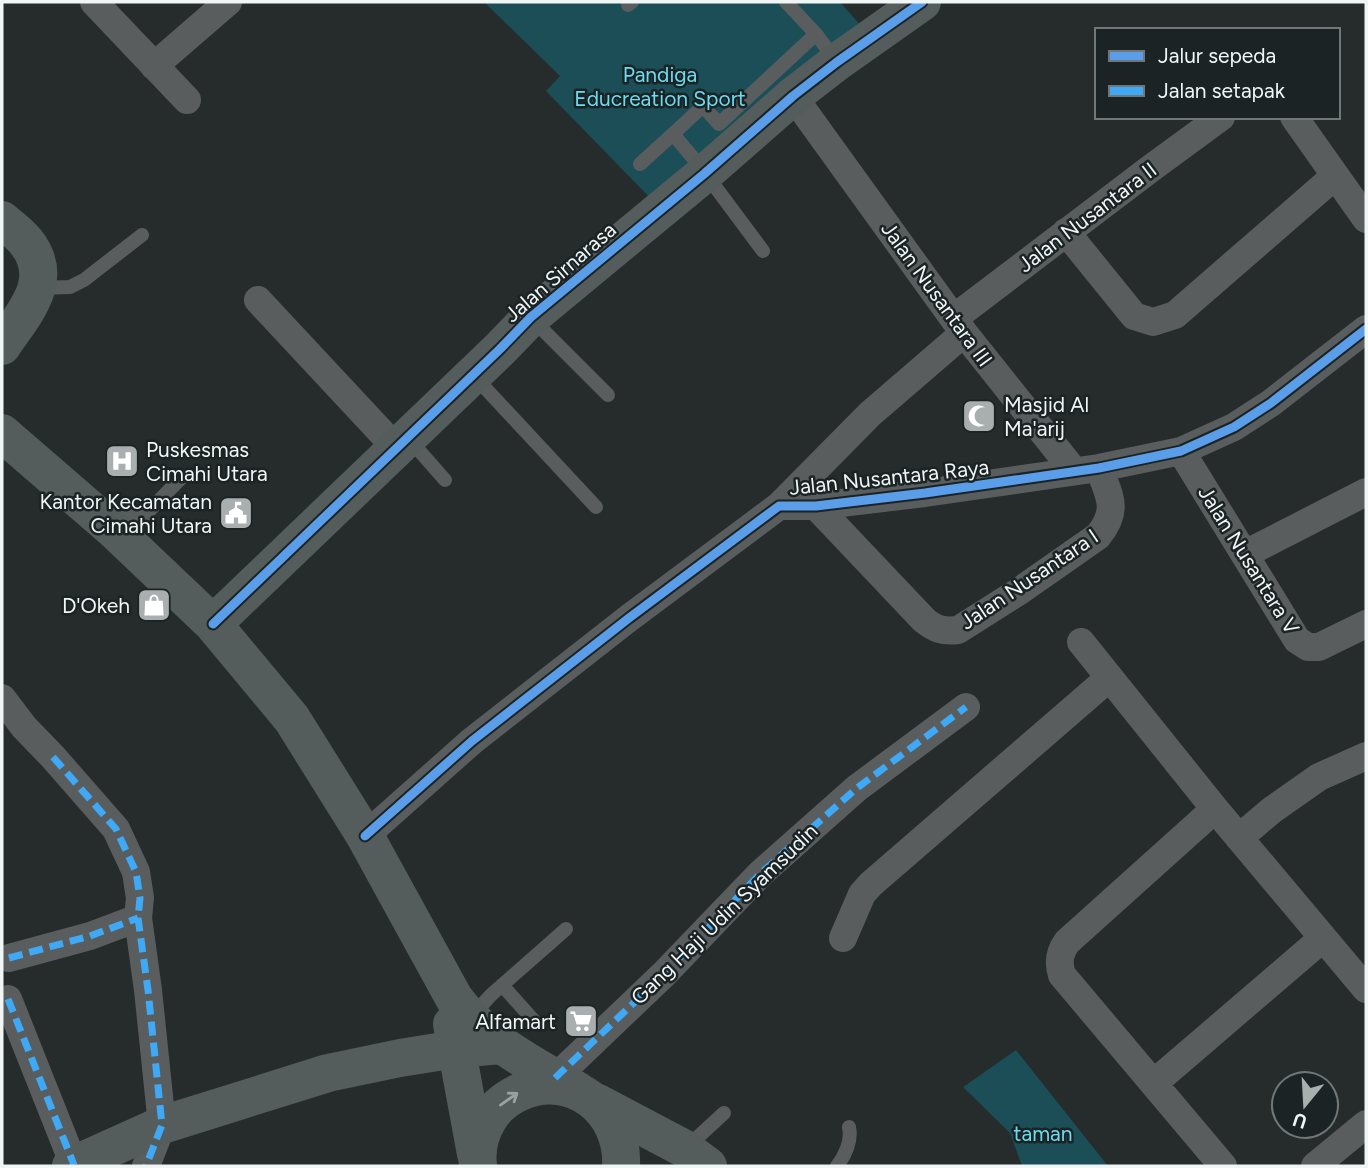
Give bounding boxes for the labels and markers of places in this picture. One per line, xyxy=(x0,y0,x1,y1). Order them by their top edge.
place label: Masjid Al Ma'arij xyxy=(1004,392,1089,441)
mosque icon: Masjid Al Ma'arij xyxy=(960,397,998,435)
place label: Puskesmas Cimahi Utara xyxy=(146,437,268,486)
hospital icon: Puskesmas Cimahi Utara xyxy=(103,442,141,480)
place label: Kantor Kecamatan Cimahi Utara xyxy=(40,489,212,538)
public building icon: Kantor Kecamatan Cimahi Utara xyxy=(217,494,255,532)
shop icon: D'Okeh xyxy=(135,586,173,624)
place label: D'Okeh xyxy=(62,593,130,618)
supermarket icon: Alfamart xyxy=(562,1002,600,1040)
place label: Alfamart xyxy=(475,1009,556,1034)

